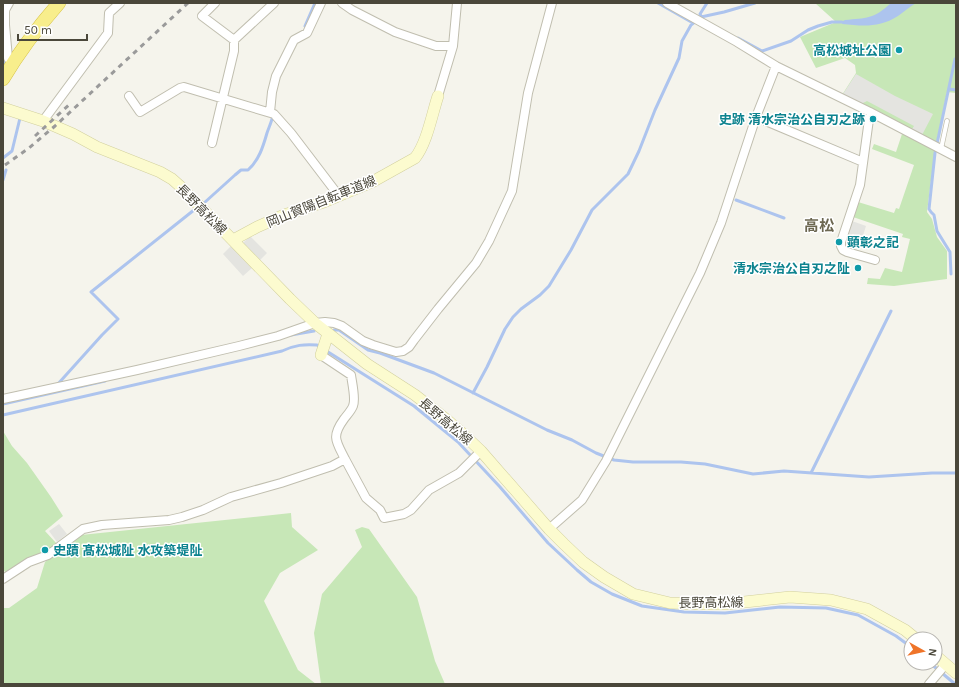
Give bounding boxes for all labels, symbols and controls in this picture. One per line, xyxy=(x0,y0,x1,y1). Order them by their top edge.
scale bar xyxy=(18,16,87,42)
text: 50 m xyxy=(24,23,52,37)
place label: 高松城址公園 xyxy=(813,43,891,58)
marker: 高松城址公園 xyxy=(894,45,904,55)
place label: 史跡 清水宗治公自刃之跡 xyxy=(719,112,865,127)
marker: 史跡 清水宗治公自刃之跡 xyxy=(868,114,878,124)
street label: 岡山賀陽自転車道線 xyxy=(264,173,378,230)
street label: 長野高松線 xyxy=(173,181,230,238)
district label: 高松 xyxy=(804,217,834,235)
place label: 顕彰之記 xyxy=(847,235,899,250)
marker: 顕彰之記 xyxy=(834,237,844,247)
place label: 清水宗治公自刃之阯 xyxy=(733,261,850,276)
marker: 清水宗治公自刃之阯 xyxy=(853,263,863,273)
street label: 長野高松線 xyxy=(416,395,475,448)
place label: 史蹟 髙松城阯 水攻築堤阯 xyxy=(53,543,203,558)
marker: 史蹟 髙松城阯 水攻築堤阯 xyxy=(40,545,50,555)
street label: 長野高松線 xyxy=(678,594,744,611)
north arrow xyxy=(903,631,943,671)
text: N xyxy=(925,648,939,657)

